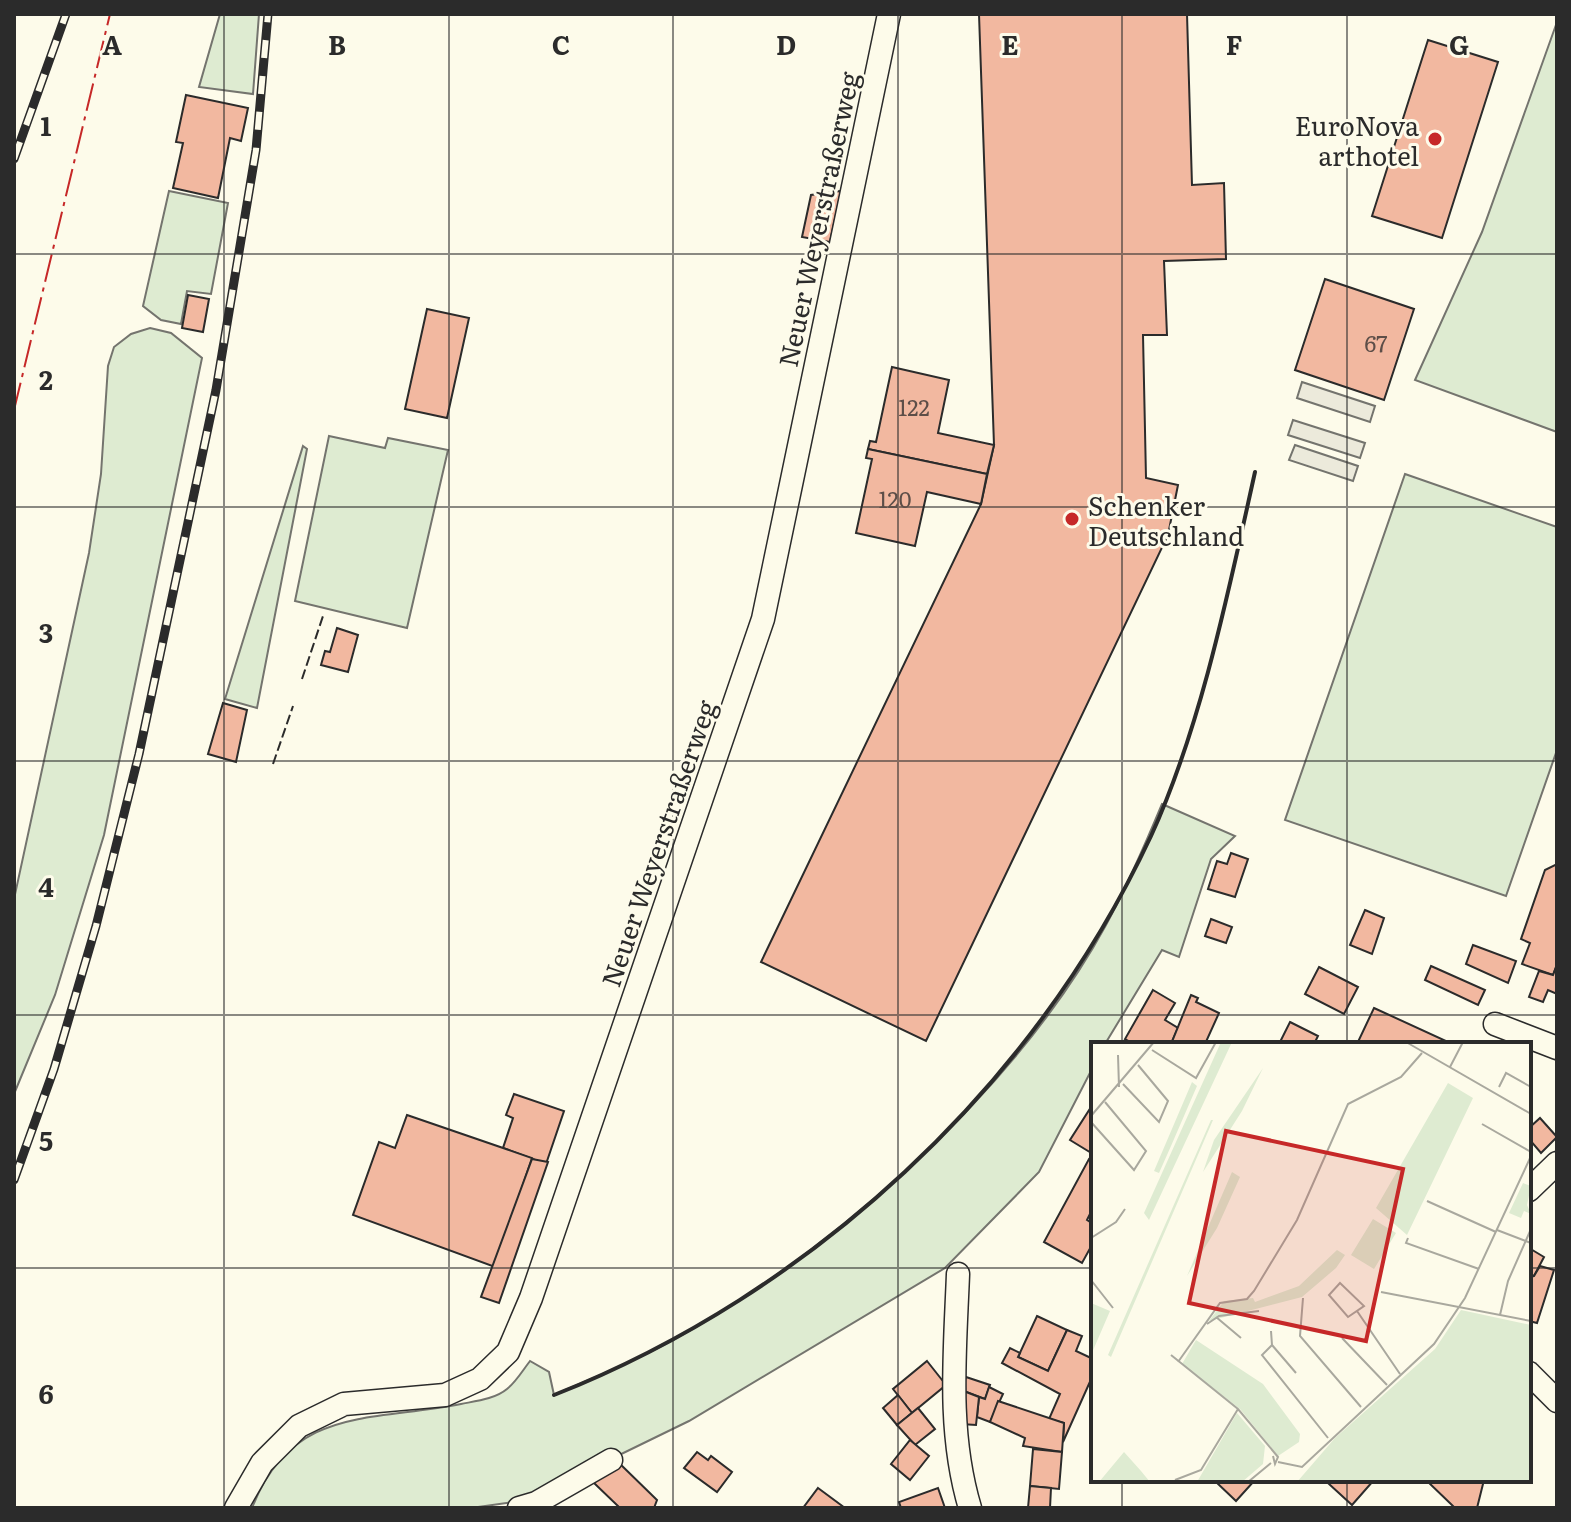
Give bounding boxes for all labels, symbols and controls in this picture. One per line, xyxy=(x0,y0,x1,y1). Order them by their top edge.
text: A xyxy=(102,24,122,63)
text: B xyxy=(328,24,346,63)
text: C xyxy=(552,24,570,63)
text: D xyxy=(776,24,796,63)
text: E xyxy=(1001,24,1019,63)
text: F xyxy=(1226,24,1242,63)
text: G xyxy=(1449,24,1469,63)
street label: Neuer Weyerstraßerweg xyxy=(767,67,867,370)
text: 1 xyxy=(41,105,52,144)
place label: EuroNova arthotel xyxy=(1295,105,1419,174)
marker: EuroNova arthotel xyxy=(1426,130,1444,148)
house number: 67 xyxy=(1365,326,1387,359)
text: 2 xyxy=(39,359,53,398)
house number: 122 xyxy=(898,390,930,423)
house number: 120 xyxy=(879,482,911,515)
place label: Schenker Deutschland xyxy=(1088,485,1244,554)
marker: Schenker Deutschland xyxy=(1063,510,1081,528)
text: 3 xyxy=(39,612,53,651)
street label: Neuer Weyerstraßerweg xyxy=(590,694,725,992)
text: 4 xyxy=(38,866,54,905)
inset map xyxy=(1091,1042,1531,1482)
text: 5 xyxy=(39,1120,53,1159)
text: 6 xyxy=(38,1373,54,1412)

